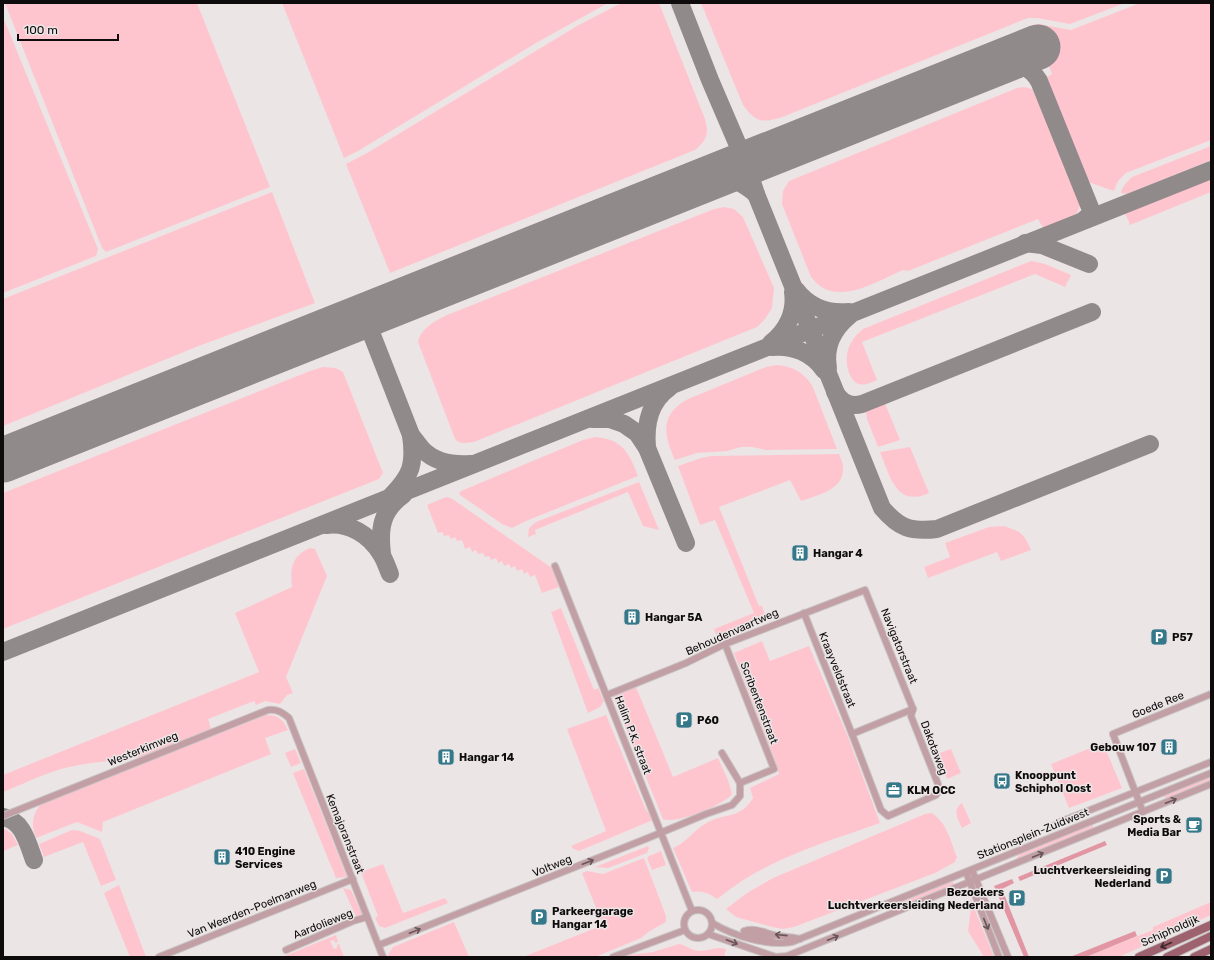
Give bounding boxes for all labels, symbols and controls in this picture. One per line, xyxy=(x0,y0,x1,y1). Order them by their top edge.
scale bar xyxy=(18,16,118,42)
text: 100 m xyxy=(24,23,58,37)
building icon: Hangar 4 xyxy=(790,543,810,563)
place label: Hangar 4 xyxy=(813,547,863,560)
street label: Behoudenvaartweg xyxy=(684,606,780,658)
street label: Navigatorstraat xyxy=(878,606,920,686)
building icon: Hangar 5A xyxy=(622,607,642,627)
place label: Hangar 5A xyxy=(645,611,702,624)
parking icon: P57 xyxy=(1149,627,1169,647)
street label: Kraayveldstraat xyxy=(816,630,858,710)
place label: P57 xyxy=(1172,631,1194,644)
street label: Scribentenstraat xyxy=(737,660,781,746)
street label: Goede Ree xyxy=(1130,689,1186,721)
street label: Halim P.K. straat xyxy=(612,694,654,777)
parking icon: P60 xyxy=(674,710,694,730)
place label: P60 xyxy=(697,714,719,727)
street label: Dakotaweg xyxy=(918,719,950,777)
street label: Westerkimweg xyxy=(106,729,180,769)
building icon: Gebouw 107 xyxy=(1159,737,1179,757)
place label: Gebouw 107 xyxy=(1090,741,1157,754)
building icon: Hangar 14 xyxy=(436,747,456,767)
place label: Hangar 14 xyxy=(459,751,515,764)
place label: Knooppunt Schiphol Oost xyxy=(1015,769,1091,795)
bus stop icon: Knooppunt Schiphol Oost xyxy=(992,771,1012,791)
office icon: KLM OCC xyxy=(884,780,904,800)
place label: KLM OCC xyxy=(907,784,956,797)
street label: Kemajoranstraat xyxy=(323,792,367,876)
one-way arrow xyxy=(1165,796,1177,804)
street label: Stationsplein-Zuidwest xyxy=(975,805,1091,862)
place label: Sports & Media Bar xyxy=(1127,813,1181,839)
cafe icon: Sports & Media Bar xyxy=(1184,815,1204,835)
place label: 410 Engine Services xyxy=(235,845,296,871)
building icon: 410 Engine Services xyxy=(212,847,232,867)
one-way arrow xyxy=(1031,851,1043,858)
street label: Voltweg xyxy=(530,852,574,880)
one-way arrow xyxy=(581,858,593,865)
place label: Luchtverkeersleiding Nederland xyxy=(1034,864,1151,890)
parking icon: Luchtverkeersleiding Nederland xyxy=(1154,866,1174,886)
street label: Van Weerden-Poelmanweg xyxy=(186,877,318,941)
place label: Bezoekers Luchtverkeersleiding Nederland xyxy=(828,886,1004,912)
parking icon: Bezoekers Luchtverkeersleiding Nederland xyxy=(1007,888,1027,908)
place label: Parkeergarage Hangar 14 xyxy=(552,905,634,931)
street label: Aardolieweg xyxy=(291,906,355,942)
parking icon: Parkeergarage Hangar 14 xyxy=(529,907,549,927)
street label: Schipholdijk xyxy=(1139,912,1201,950)
one-way arrow xyxy=(982,918,990,930)
one-way arrow xyxy=(408,926,420,934)
one-way arrow xyxy=(775,932,788,939)
one-way arrow xyxy=(826,934,838,941)
one-way arrow xyxy=(726,939,738,947)
one-way arrow xyxy=(1160,941,1172,949)

